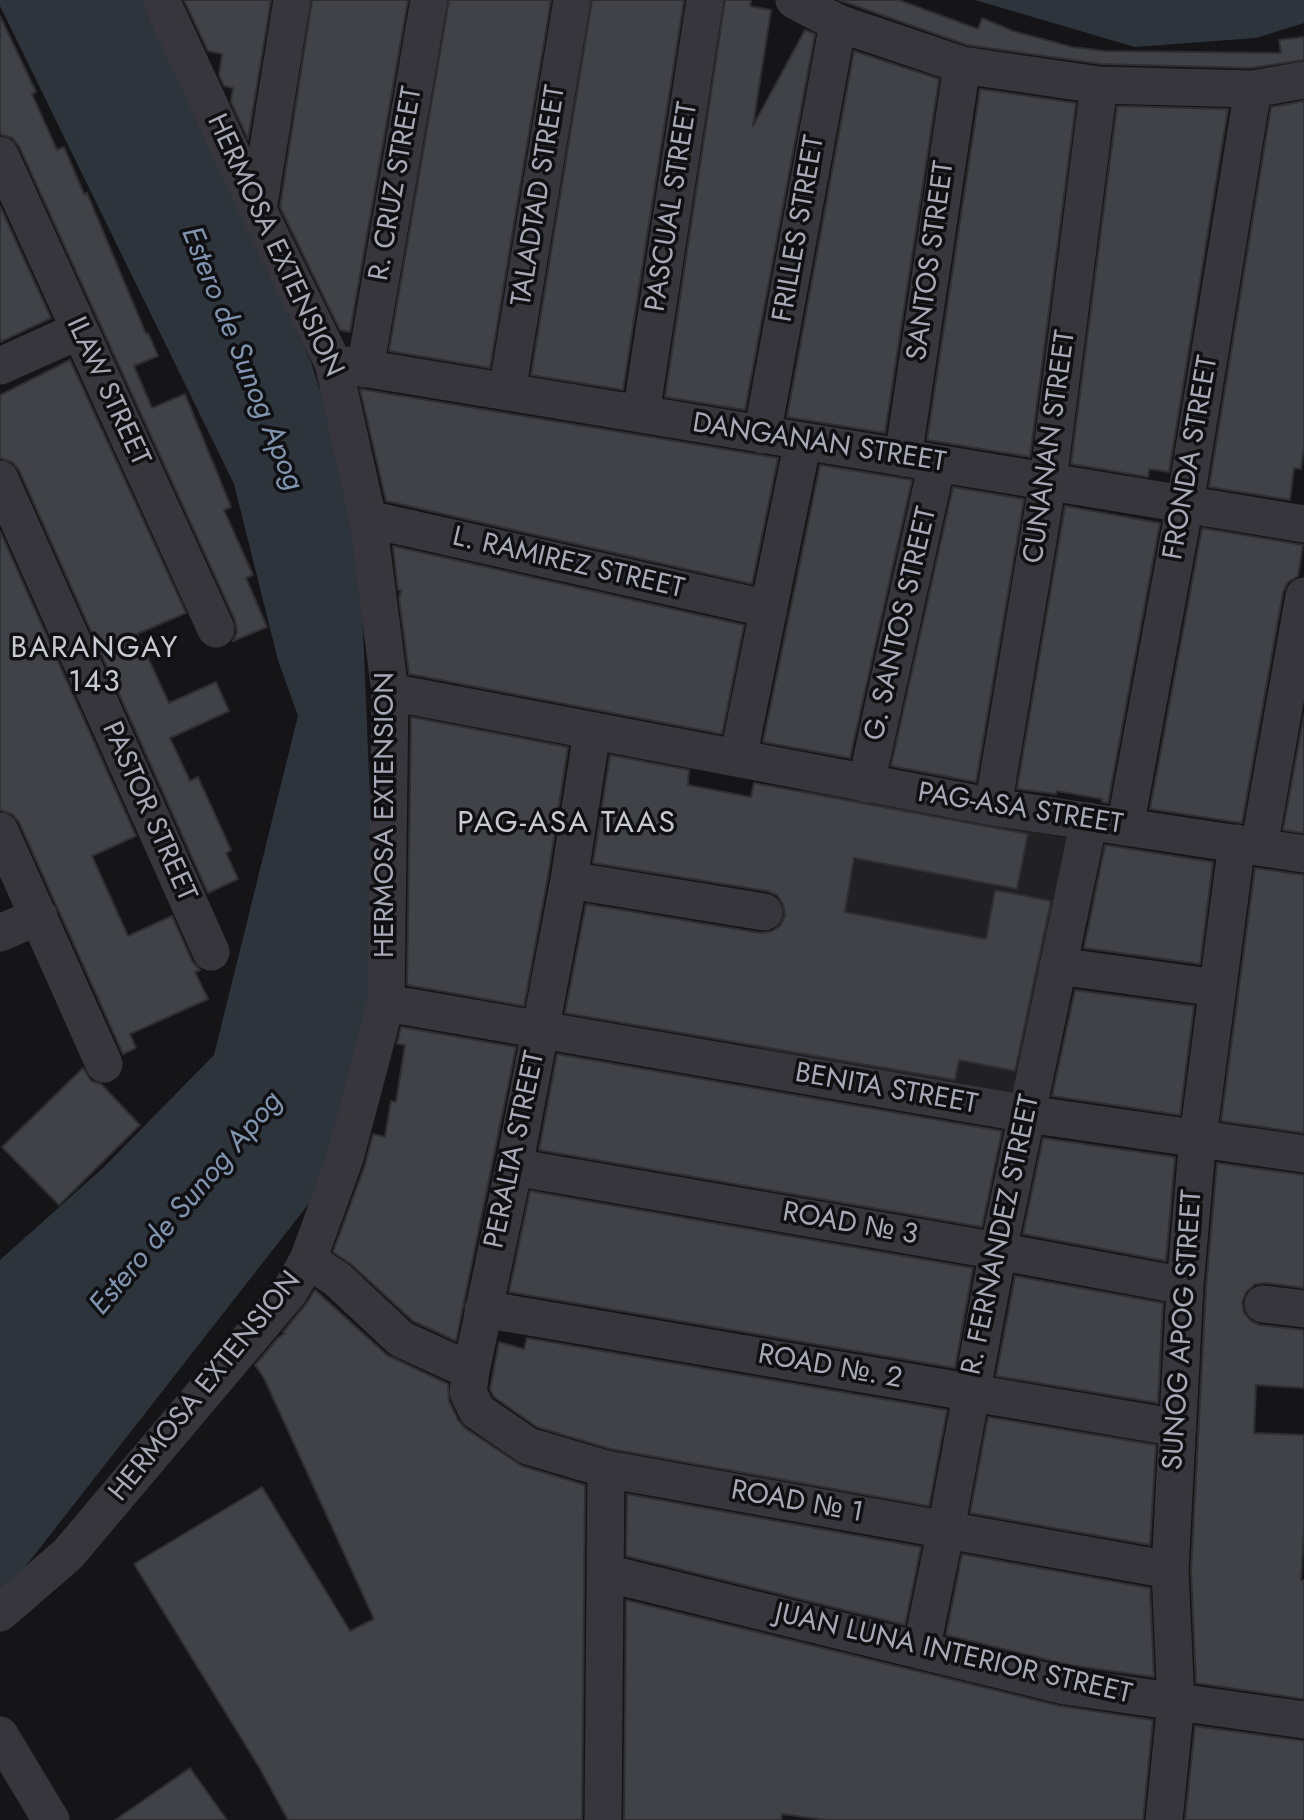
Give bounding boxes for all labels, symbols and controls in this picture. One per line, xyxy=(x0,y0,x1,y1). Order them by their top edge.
street label: TALADTAD STREET xyxy=(506,83,574,309)
street label: R. CRUZ STREET xyxy=(363,84,431,284)
street label: PASCUAL STREET xyxy=(640,100,706,314)
street label: HERMOSA EXTENSION xyxy=(198,109,350,383)
street label: FRILLES STREET xyxy=(767,133,833,325)
street label: SANTOS STREET xyxy=(901,159,963,363)
water label: Estero de Sunog Apog xyxy=(172,222,310,496)
street label: ILAW STREET xyxy=(58,312,156,472)
street label: CUNANAN STREET xyxy=(1018,328,1084,566)
street label: FRONDA STREET xyxy=(1158,353,1226,563)
street label: DANGANAN STREET xyxy=(690,407,948,481)
street label: G. SANTOS STREET xyxy=(859,504,945,744)
street label: L. RAMIREZ STREET xyxy=(449,521,687,607)
district label: BARANGAY 143 xyxy=(12,632,178,702)
street label: HERMOSA EXTENSION xyxy=(369,672,403,958)
street label: PASTOR STREET xyxy=(93,717,203,907)
street label: PAG-ASA STREET xyxy=(915,777,1125,843)
district label: PAG-ASA TAAS xyxy=(459,807,675,843)
street label: PERALTA STREET xyxy=(479,1048,553,1252)
street label: BENITA STREET xyxy=(792,1057,980,1123)
water label: Estero de Sunog Apog xyxy=(83,1085,291,1323)
street label: R. FERNANDEZ STREET xyxy=(956,1092,1048,1378)
street label: SUNOG APOG STREET xyxy=(1157,1189,1211,1471)
street label: ROAD № 3 xyxy=(780,1197,920,1253)
street label: HERMOSA EXTENSION xyxy=(103,1265,309,1509)
street label: ROAD №. 2 xyxy=(755,1339,905,1397)
street label: ROAD № 1 xyxy=(728,1475,866,1531)
street label: JUAN LUNA INTERIOR STREET xyxy=(771,1598,1135,1712)

